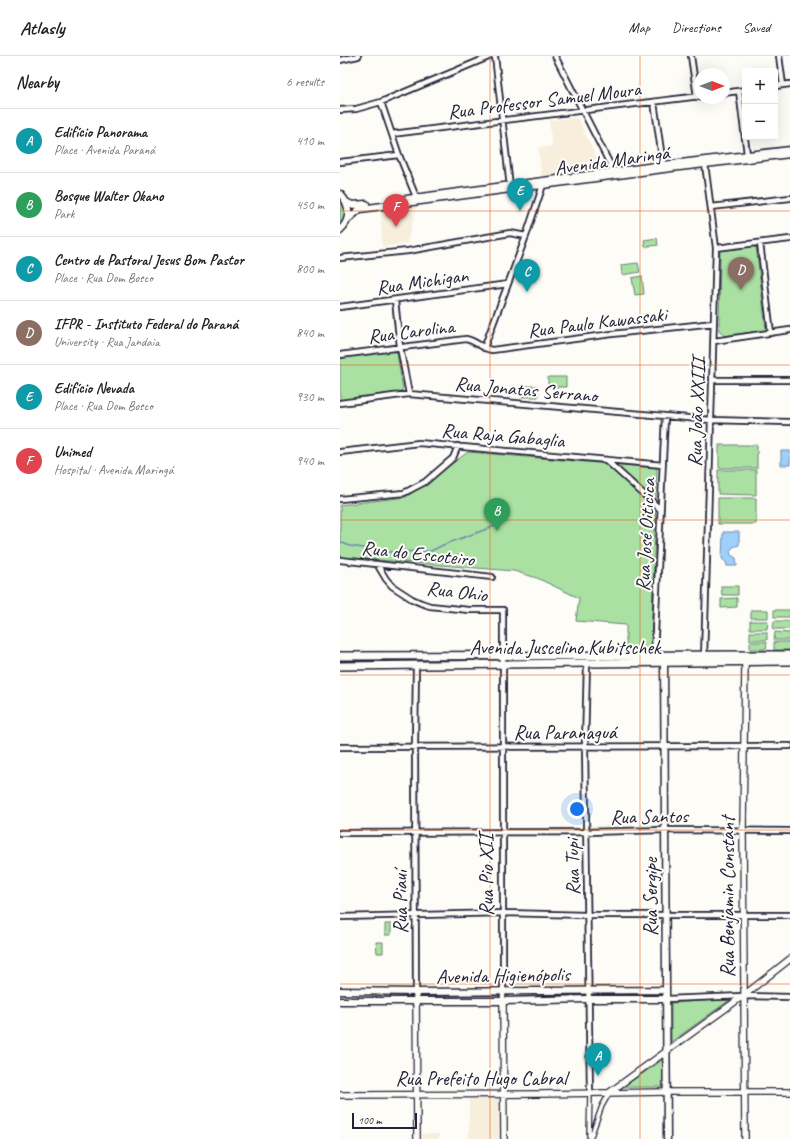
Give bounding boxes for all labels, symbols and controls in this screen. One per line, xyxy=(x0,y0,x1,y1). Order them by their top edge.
text: Atlasly xyxy=(20,16,64,40)
text: Map xyxy=(629,19,650,36)
text: Directions xyxy=(672,19,721,36)
text: Saved xyxy=(743,19,770,36)
north arrow xyxy=(694,68,730,104)
map controls xyxy=(742,68,778,140)
button: + xyxy=(742,68,778,104)
text: Nearby xyxy=(16,72,59,93)
text: 6 results xyxy=(286,74,324,90)
street label: Rua Professor Samuel Moura xyxy=(446,76,644,125)
button: − xyxy=(742,104,778,140)
text: Edifício Panorama xyxy=(54,123,147,142)
text: A xyxy=(26,133,32,149)
text: 410 m xyxy=(296,133,324,149)
street label: Avenida Maringá xyxy=(553,140,673,181)
text: Place · Avenida Paraná xyxy=(54,142,155,158)
pin: E xyxy=(507,178,533,211)
text: Bosque Walter Okano xyxy=(54,187,163,206)
pin: F xyxy=(383,194,409,227)
text: B xyxy=(26,197,32,213)
text: 450 m xyxy=(296,197,324,213)
text: Park xyxy=(54,206,75,222)
text: Centro de Pastoral Jesus Bom Pastor xyxy=(54,251,244,270)
pin: D xyxy=(728,257,754,290)
pin: C xyxy=(514,259,540,292)
text: C xyxy=(26,261,32,277)
text: 800 m xyxy=(296,261,324,277)
street label: Rua Michigan xyxy=(374,263,471,300)
text: Place · Rua Dom Bosco xyxy=(54,270,153,286)
street label: Rua Paulo Kawassaki xyxy=(526,301,670,343)
street label: Rua Carolina xyxy=(366,314,457,349)
text: IFPR - Instituto Federal do Paraná xyxy=(54,315,238,334)
text: D xyxy=(25,325,33,341)
text: 840 m xyxy=(296,325,324,341)
text: University · Rua Jandaia xyxy=(54,334,160,350)
street label: Rua João XXIII xyxy=(682,353,711,467)
street label: Rua Jonatas Serrano xyxy=(454,371,600,408)
text: Edifício Nevada xyxy=(54,379,134,398)
text: E xyxy=(26,389,32,405)
text: 930 m xyxy=(296,389,324,405)
text: Place · Rua Dom Bosco xyxy=(54,398,153,414)
street label: Rua Raja Gabaglia xyxy=(440,418,567,453)
text: Unimed xyxy=(54,443,91,462)
text: F xyxy=(26,453,32,469)
text: 940 m xyxy=(296,453,324,469)
text: Hospital · Avenida Maringá xyxy=(54,462,173,478)
street label: Rua José Oiticica xyxy=(630,477,661,592)
pin: B xyxy=(484,498,510,531)
street label: Rua do Escoteiro xyxy=(360,535,476,572)
street label: Rua Ohio xyxy=(425,575,489,608)
street label: Avenida Juscelino Kubitschek xyxy=(470,635,662,660)
street label: Rua Paranaguá xyxy=(513,720,619,745)
your location xyxy=(567,799,587,819)
street label: Rua Santos xyxy=(610,803,690,830)
street label: Rua Benjamin Constant xyxy=(715,813,740,978)
street label: Rua Pio XII xyxy=(474,830,499,916)
street label: Rua Tupi xyxy=(559,836,585,896)
street label: Rua Sergipe xyxy=(638,856,663,936)
street label: Rua Piauí xyxy=(388,866,413,934)
street label: Avenida Higienópolis xyxy=(436,962,572,989)
pin: A xyxy=(585,1043,611,1076)
street label: Rua Prefeito Hugo Cabral xyxy=(395,1066,570,1091)
scale bar xyxy=(352,1111,417,1130)
text: 100 m xyxy=(358,1113,382,1127)

